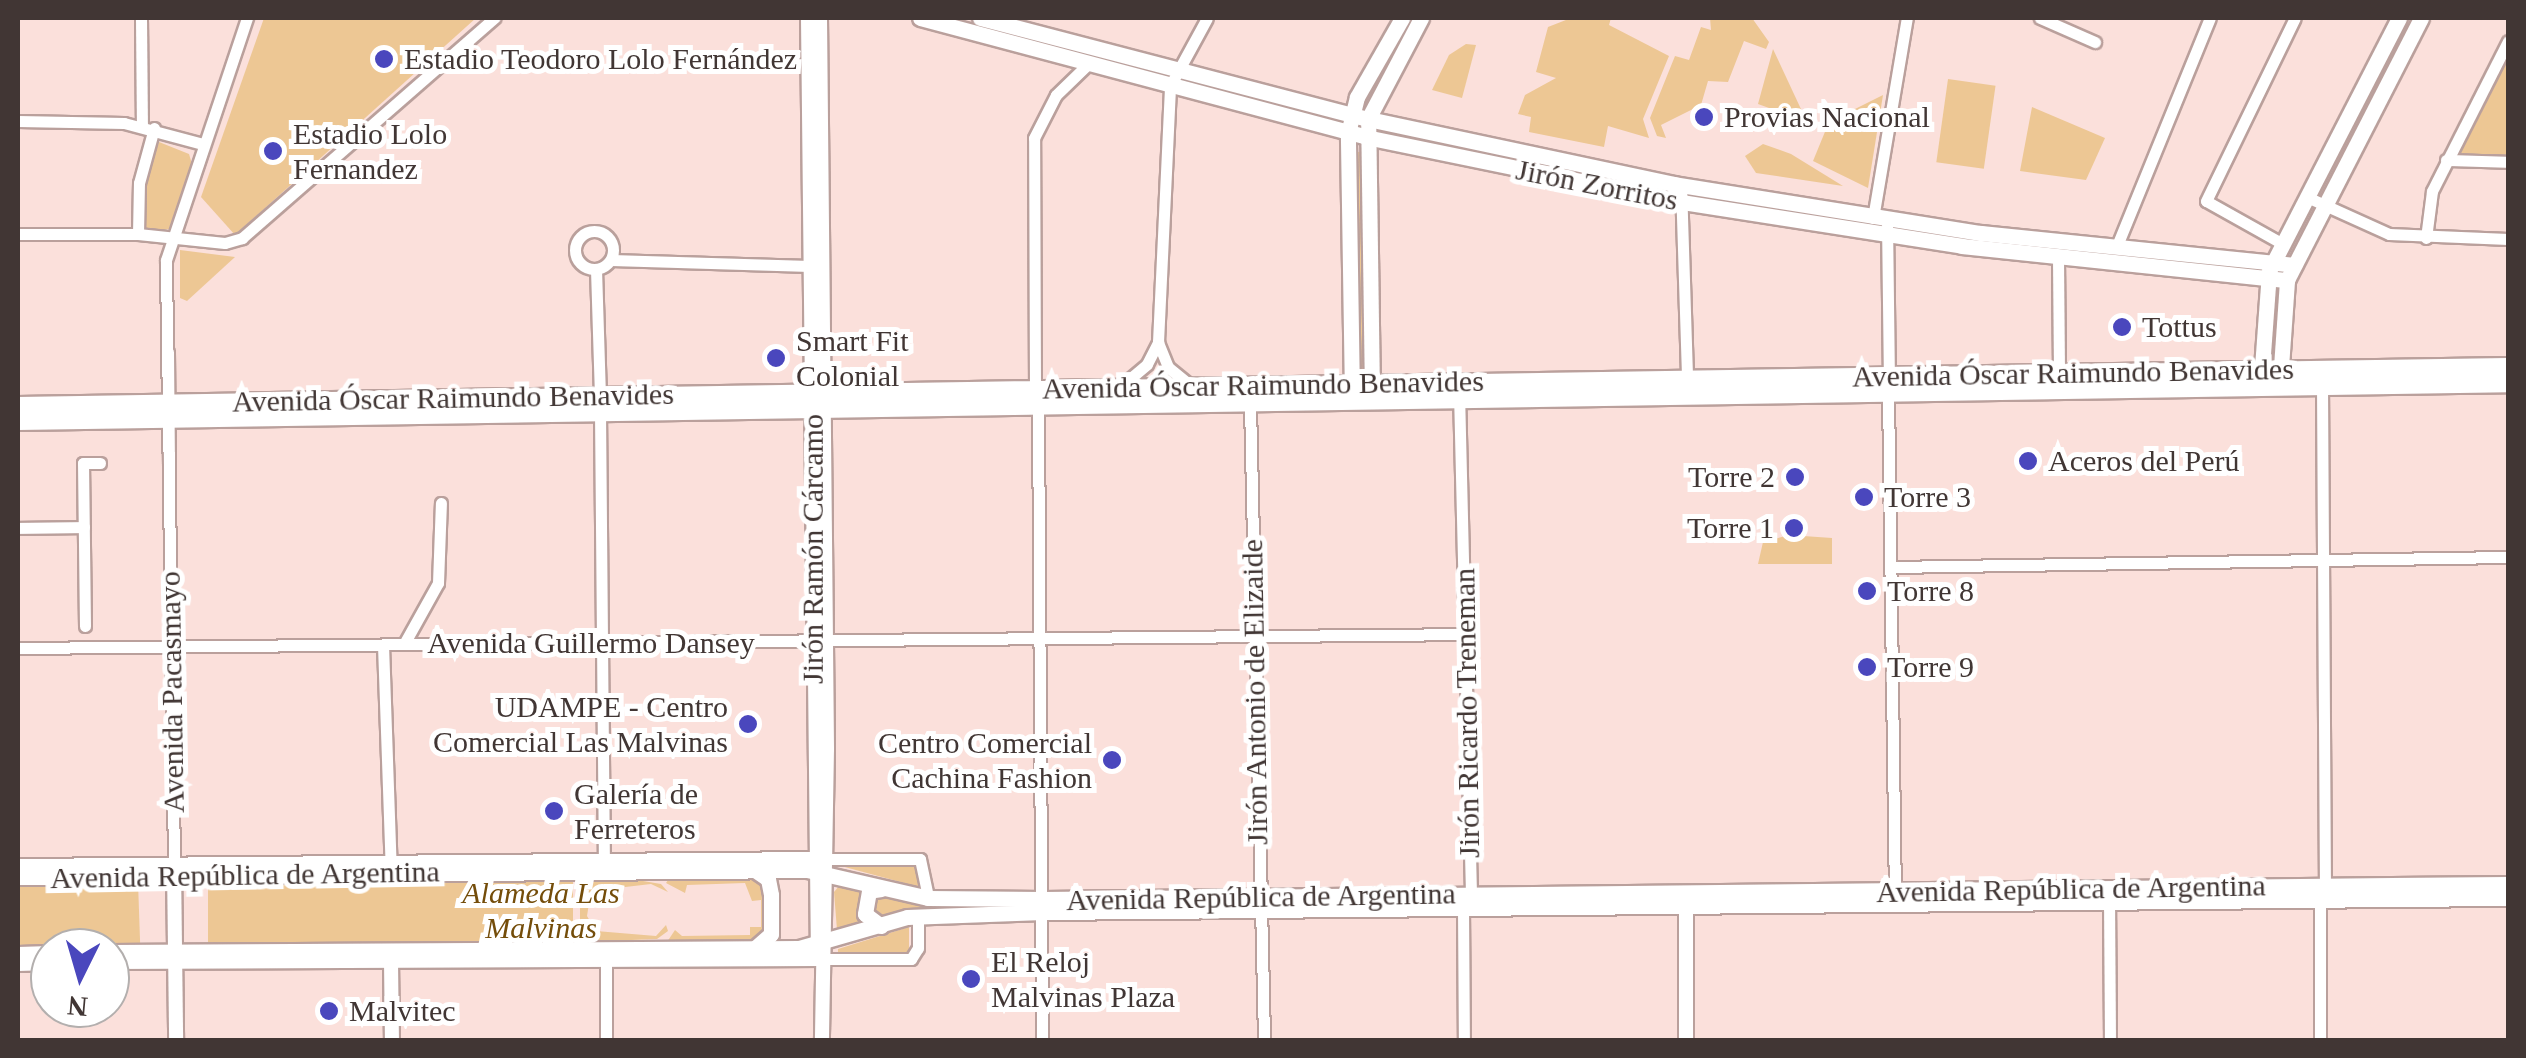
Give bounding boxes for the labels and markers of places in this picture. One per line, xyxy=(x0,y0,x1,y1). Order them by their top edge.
place label: Estadio Teodoro Lolo Fernández xyxy=(404,41,798,77)
marker: Estadio Teodoro Lolo Fernández xyxy=(373,48,395,70)
place label: Provias Nacional xyxy=(1724,99,1930,135)
marker: Provias Nacional xyxy=(1693,106,1715,128)
place label: Estadio Lolo Fernandez xyxy=(293,116,447,186)
marker: Estadio Lolo Fernandez xyxy=(262,140,284,162)
place label: Tottus xyxy=(2142,309,2217,345)
marker: Tottus xyxy=(2111,316,2133,338)
place label: Smart Fit Colonial xyxy=(796,323,909,394)
marker: Smart Fit Colonial xyxy=(765,347,787,369)
place label: Aceros del Perú xyxy=(2048,443,2240,479)
marker: Aceros del Perú xyxy=(2017,450,2039,472)
place label: Torre 2 xyxy=(1688,459,1775,495)
marker: Torre 2 xyxy=(1784,466,1806,488)
place label: Torre 3 xyxy=(1884,479,1971,515)
marker: Torre 3 xyxy=(1853,486,1875,508)
place label: Torre 1 xyxy=(1687,510,1774,546)
marker: Torre 1 xyxy=(1783,517,1805,539)
place label: Torre 8 xyxy=(1887,573,1974,609)
marker: Torre 8 xyxy=(1856,580,1878,602)
place label: Torre 9 xyxy=(1887,649,1974,685)
marker: Torre 9 xyxy=(1856,656,1878,678)
place label: UDAMPE - Centro Comercial Las Malvinas xyxy=(433,689,728,760)
marker: UDAMPE - Centro Comercial Las Malvinas xyxy=(737,713,759,735)
place label: Centro Comercial Cachina Fashion xyxy=(878,725,1092,796)
marker: Centro Comercial Cachina Fashion xyxy=(1101,749,1123,771)
place label: Galería de Ferreteros xyxy=(574,776,698,846)
marker: Galería de Ferreteros xyxy=(543,800,565,822)
place label: El Reloj Malvinas Plaza xyxy=(991,944,1175,1014)
marker: El Reloj Malvinas Plaza xyxy=(960,968,982,990)
place label: Malvitec xyxy=(349,993,456,1029)
marker: Malvitec xyxy=(318,1000,340,1022)

